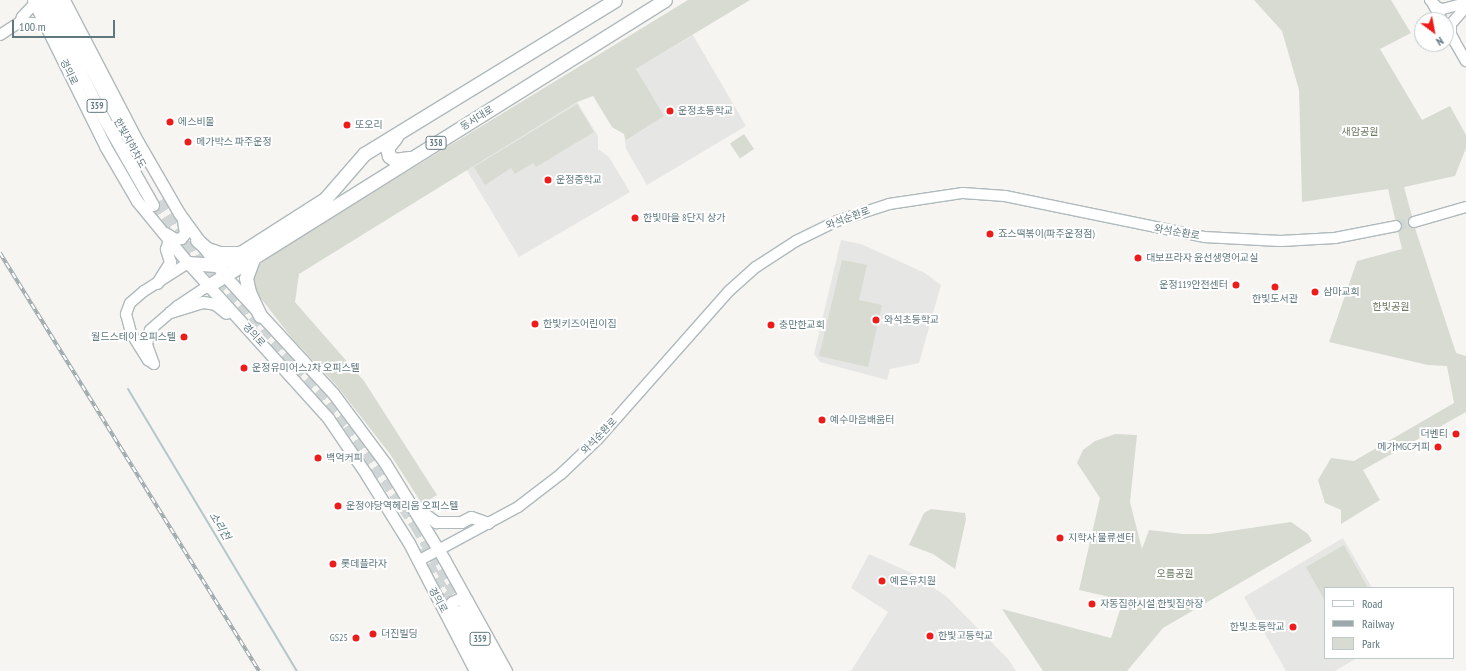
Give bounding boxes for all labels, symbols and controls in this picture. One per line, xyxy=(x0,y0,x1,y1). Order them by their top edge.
scale bar xyxy=(14,12,117,38)
north arrow xyxy=(1414,12,1454,52)
text: 100 m xyxy=(19,19,46,34)
text: N xyxy=(1434,34,1446,49)
street label: 경의로 xyxy=(58,57,80,87)
road number: 359 xyxy=(86,99,108,113)
street label: 동서대로 xyxy=(458,103,496,133)
place label: 운정초등학교 xyxy=(678,105,733,117)
marker: 운정초등학교 xyxy=(665,106,675,116)
street label: 한빛지하차도 xyxy=(111,116,149,170)
place label: 에스비몰 xyxy=(178,116,215,128)
marker: 에스비몰 xyxy=(165,117,175,127)
place label: 또오리 xyxy=(355,119,383,131)
marker: 또오리 xyxy=(342,120,352,130)
park label: 새암공원 xyxy=(1342,126,1378,138)
place label: 메가박스 파주운정 xyxy=(196,136,272,148)
road number: 358 xyxy=(425,136,447,150)
marker: 메가박스 파주운정 xyxy=(183,137,193,147)
place label: 운정중학교 xyxy=(556,174,602,186)
marker: 운정중학교 xyxy=(543,175,553,185)
street label: 와석순환로 xyxy=(824,204,872,232)
place label: 한빛마을 8단지 상가 xyxy=(643,212,725,224)
marker: 한빛마을 8단지 상가 xyxy=(630,213,640,223)
street label: 와석순환로 xyxy=(1153,222,1201,242)
place label: 죠스떡볶이(파주운정점) xyxy=(998,228,1095,240)
marker: 죠스떡볶이(파주운정점) xyxy=(985,229,995,239)
place label: 대보프라자 윤선생영어교실 xyxy=(1146,252,1259,264)
marker: 대보프라자 윤선생영어교실 xyxy=(1133,253,1143,263)
place label: 운정119안전센터 xyxy=(1159,279,1228,291)
marker: 운정119안전센터 xyxy=(1231,280,1241,290)
marker: 한빛도서관 xyxy=(1270,282,1280,292)
place label: 삼마교회 xyxy=(1323,286,1360,298)
marker: 삼마교회 xyxy=(1310,287,1320,297)
place label: 한빛도서관 xyxy=(1252,293,1298,305)
park label: 한빛공원 xyxy=(1373,301,1409,313)
place label: 와석초등학교 xyxy=(884,314,939,326)
marker: 와석초등학교 xyxy=(871,315,881,325)
place label: 한빛키즈어린이집 xyxy=(543,318,617,330)
marker: 한빛키즈어린이집 xyxy=(530,319,540,329)
place label: 충만한교회 xyxy=(779,319,825,331)
marker: 충만한교회 xyxy=(766,320,776,330)
street label: 경의로 xyxy=(240,321,268,349)
place label: 월드스테이 오피스텔 xyxy=(91,331,176,343)
marker: 월드스테이 오피스텔 xyxy=(179,332,189,342)
place label: 운정유미어스2차 오피스텔 xyxy=(252,362,360,374)
marker: 운정유미어스2차 오피스텔 xyxy=(239,363,249,373)
place label: 예수마음배움터 xyxy=(830,414,894,426)
street label: 와석순환로 xyxy=(579,415,619,457)
marker: 예수마음배움터 xyxy=(817,415,827,425)
place label: 더벤티 xyxy=(1420,428,1448,440)
marker: 더벤티 xyxy=(1451,429,1461,439)
place label: 메가MGC커피 xyxy=(1377,441,1430,453)
marker: 메가MGC커피 xyxy=(1433,442,1443,452)
place label: 백억커피 xyxy=(326,452,363,464)
marker: 백억커피 xyxy=(313,453,323,463)
place label: 운정야당역헤리움 오피스텔 xyxy=(346,500,459,512)
marker: 운정야당역헤리움 오피스텔 xyxy=(333,501,343,511)
water label: 소리천 xyxy=(207,510,233,542)
place label: 지학사 물류센터 xyxy=(1068,532,1135,544)
marker: 지학사 물류센터 xyxy=(1055,533,1065,543)
place label: 롯데플라자 xyxy=(341,558,387,570)
marker: 롯데플라자 xyxy=(328,559,338,569)
park label: 오름공원 xyxy=(1157,568,1193,580)
place label: 예은유치원 xyxy=(890,575,936,587)
marker: 예은유치원 xyxy=(877,576,887,586)
street label: 경의로 xyxy=(426,585,450,615)
legend xyxy=(1324,587,1454,659)
text: Road xyxy=(1362,596,1382,611)
place label: 자동집하시설 한빛집하장 xyxy=(1100,598,1203,610)
marker: 자동집하시설 한빛집하장 xyxy=(1087,599,1097,609)
text: Railway xyxy=(1362,616,1394,631)
place label: 한빛초등학교 xyxy=(1230,621,1285,633)
marker: 한빛초등학교 xyxy=(1288,622,1298,632)
place label: 더진빌딩 xyxy=(381,628,418,640)
marker: 더진빌딩 xyxy=(368,629,378,639)
place label: 한빛고등학교 xyxy=(938,630,993,642)
marker: 한빛고등학교 xyxy=(925,631,935,641)
place label: GS25 xyxy=(330,632,348,644)
road number: 359 xyxy=(469,632,491,646)
marker: GS25 xyxy=(351,633,361,643)
text: Park xyxy=(1362,636,1380,651)

